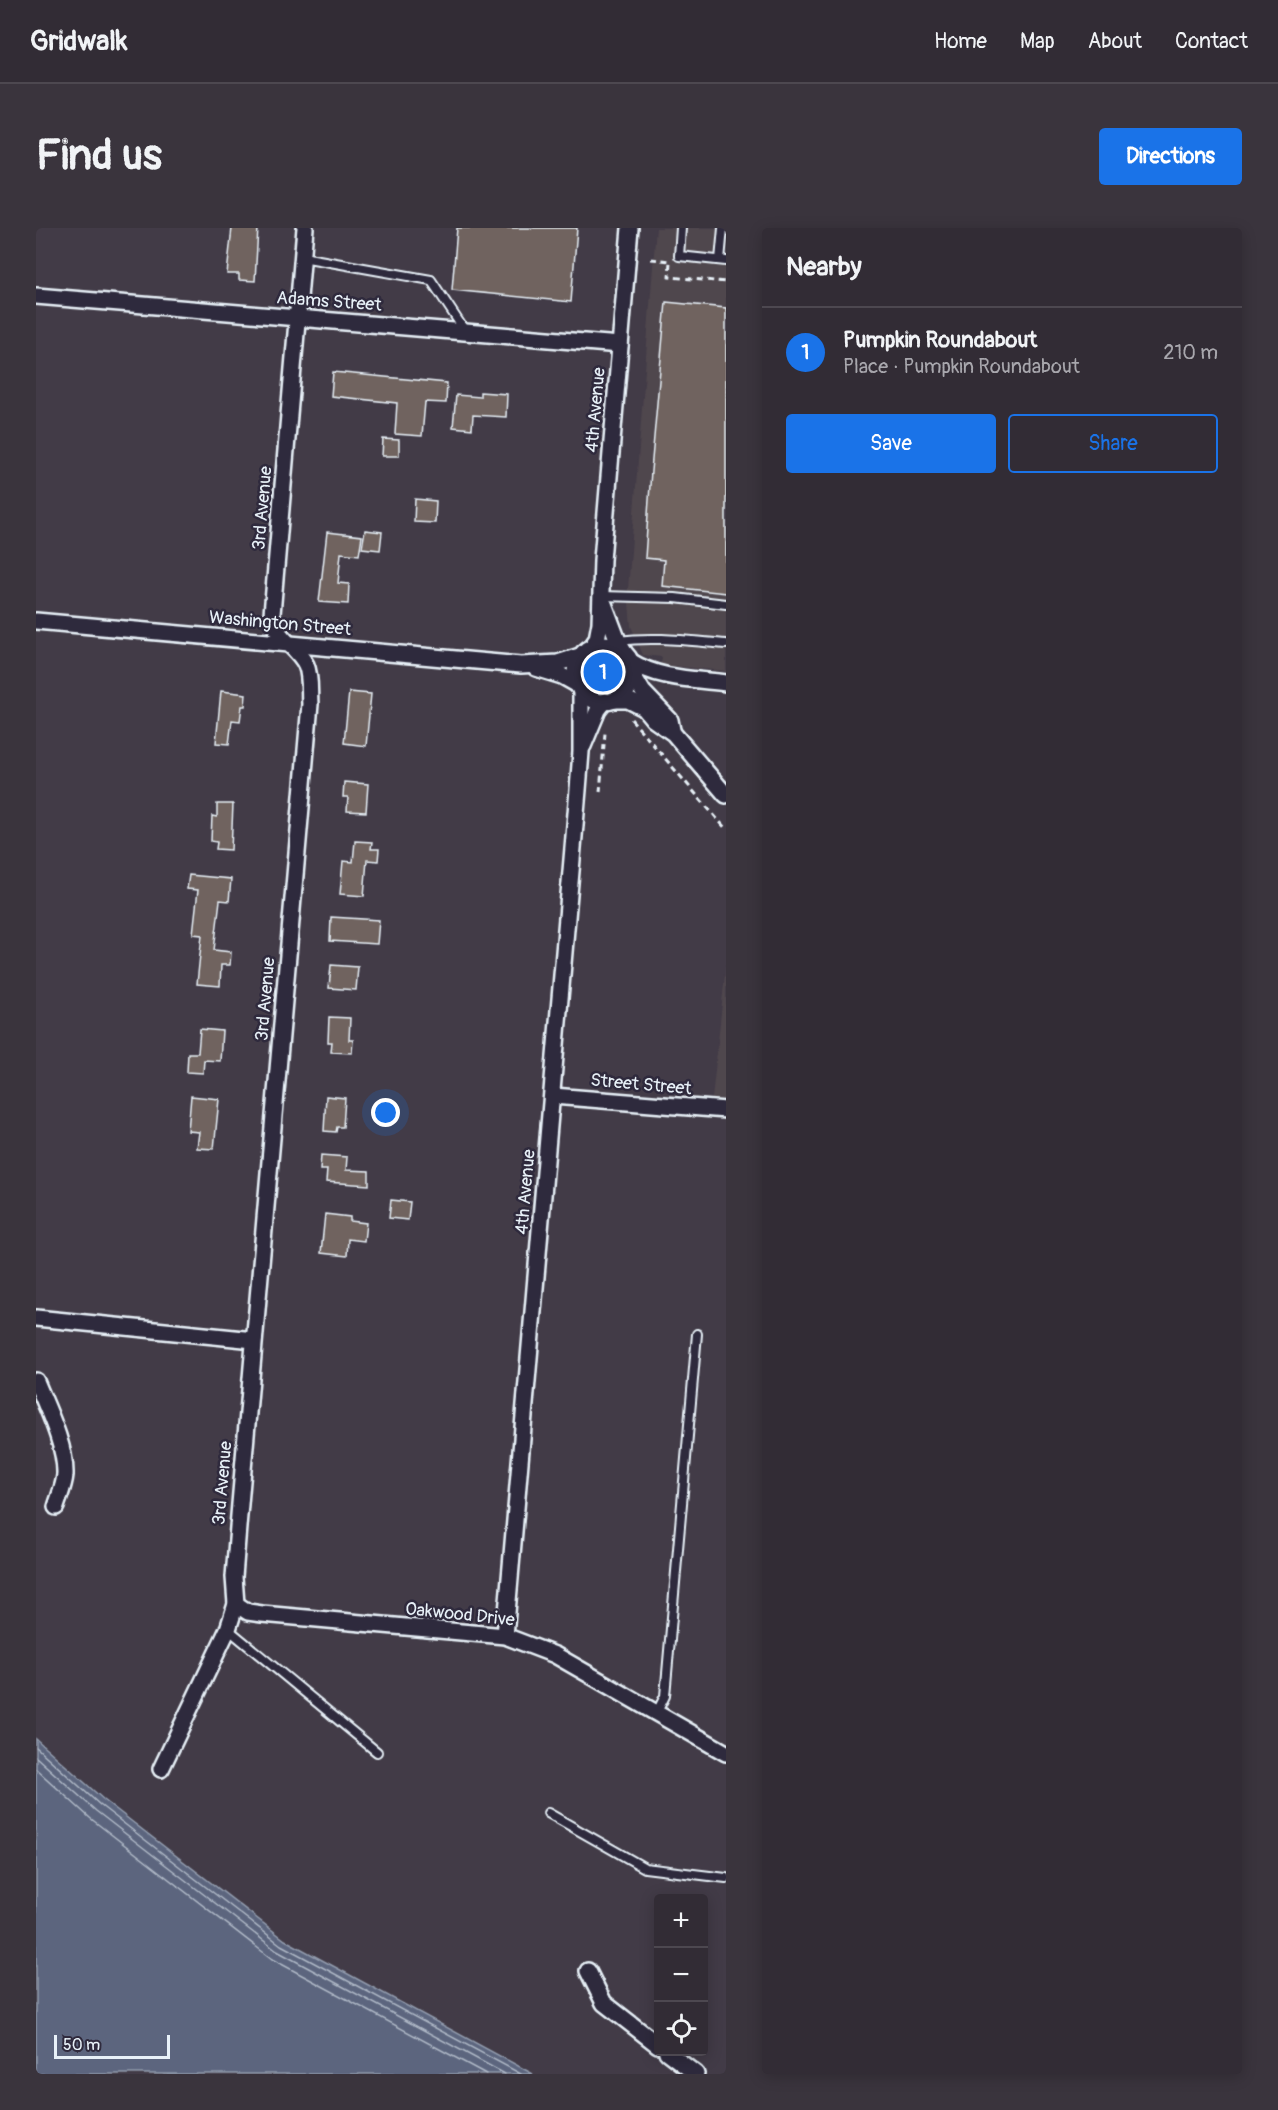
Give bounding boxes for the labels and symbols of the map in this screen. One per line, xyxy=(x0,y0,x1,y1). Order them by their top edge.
street label: Adams Street xyxy=(276,286,383,317)
street label: 4th Avenue xyxy=(580,366,611,454)
street label: 3rd Avenue xyxy=(247,465,278,551)
street label: Washington Street xyxy=(208,606,353,641)
pin: 1 xyxy=(584,650,622,694)
street label: 3rd Avenue xyxy=(250,956,281,1042)
street label: Street Street xyxy=(589,1069,693,1100)
your location xyxy=(371,1098,400,1127)
street label: 4th Avenue xyxy=(510,1148,541,1236)
street label: 3rd Avenue xyxy=(207,1440,238,1526)
street label: Oakwood Drive xyxy=(404,1597,516,1632)
scale bar xyxy=(54,2032,170,2060)

